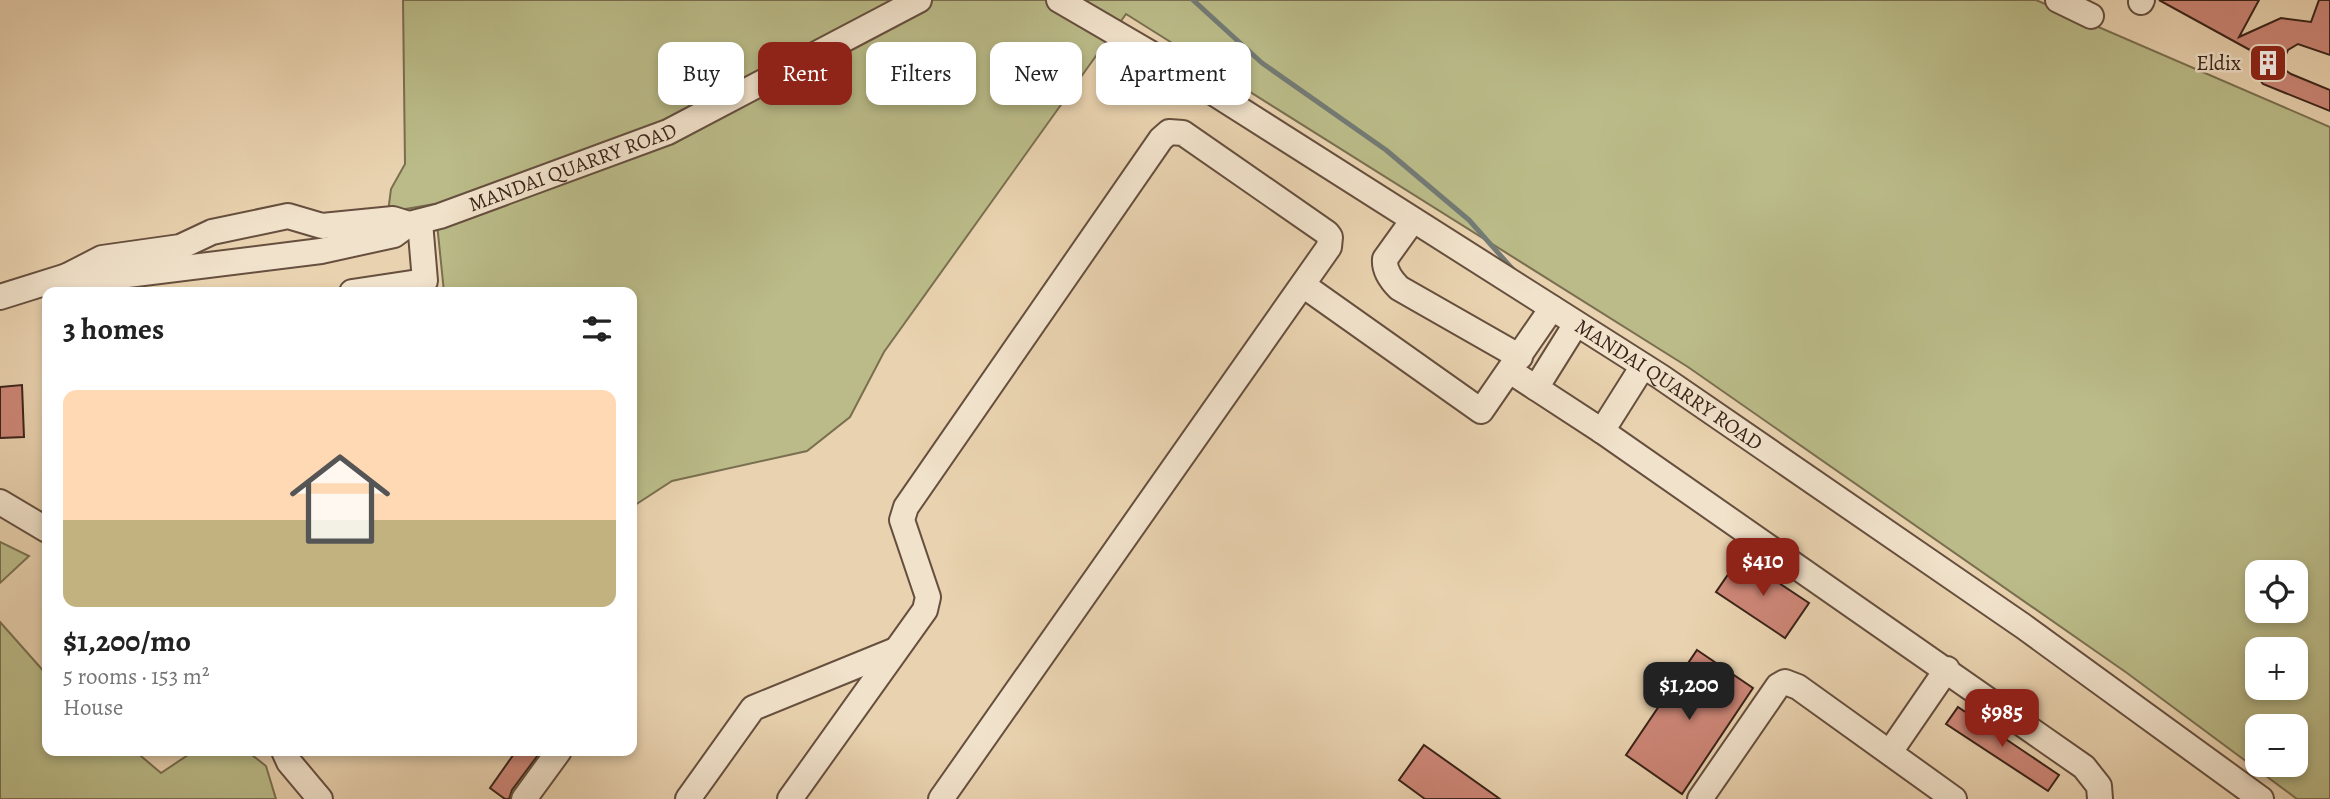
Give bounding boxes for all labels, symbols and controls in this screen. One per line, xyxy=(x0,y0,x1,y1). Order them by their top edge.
chip: Buy xyxy=(658,42,744,105)
chip: Rent xyxy=(758,42,852,105)
chip: Filters xyxy=(866,42,976,105)
chip: New xyxy=(990,42,1082,105)
chip: Apartment xyxy=(1096,42,1251,105)
building icon: Eldix xyxy=(2247,42,2289,84)
place label: Eldix xyxy=(2196,49,2241,77)
street label: MANDAI QUARRY ROAD xyxy=(465,116,682,218)
text: 3 homes xyxy=(63,309,164,349)
icon: filters xyxy=(578,310,616,348)
street label: MANDAI QUARRY ROAD xyxy=(1570,312,1768,457)
icon: home xyxy=(277,436,403,562)
pin: $410 xyxy=(1722,538,1804,598)
text: $410 xyxy=(1742,545,1784,576)
map controls xyxy=(2245,560,2308,777)
button: locate xyxy=(2245,560,2308,623)
text: $1,200/mo xyxy=(63,621,191,661)
button: + xyxy=(2245,637,2308,700)
text: 5 rooms · 153 m² xyxy=(63,661,210,692)
pin: $1,200 xyxy=(1632,662,1746,722)
text: $1,200 xyxy=(1659,669,1719,700)
pin: $985 xyxy=(1961,690,2043,749)
text: House xyxy=(63,692,123,723)
text: $985 xyxy=(1981,696,2023,727)
button: − xyxy=(2245,714,2308,777)

